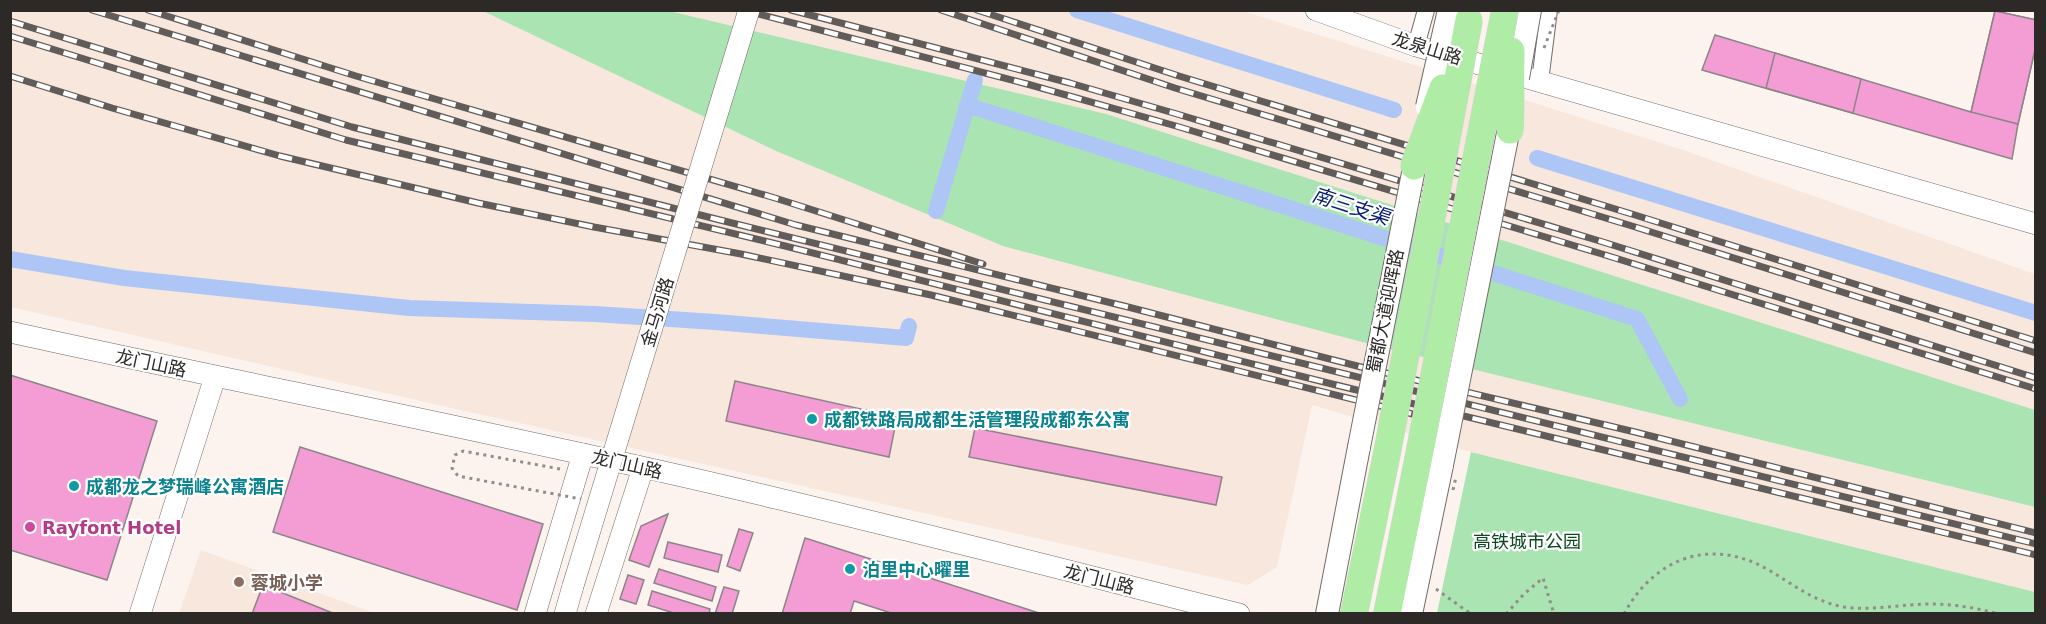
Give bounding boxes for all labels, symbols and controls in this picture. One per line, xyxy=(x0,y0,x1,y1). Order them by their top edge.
street label: 龙泉山路 xyxy=(1390,27,1464,69)
water label: 南三支渠 xyxy=(1309,182,1396,231)
street label: 蜀都大道迎晖路 xyxy=(1363,247,1407,375)
street label: 金马河路 xyxy=(636,275,678,349)
street label: 龙门山路 xyxy=(114,345,188,381)
place label: 成都铁路局成都生活管理段成都东公寓 xyxy=(824,409,1130,430)
marker: 成都铁路局成都生活管理段成都东公寓 xyxy=(805,412,819,426)
street label: 龙门山路 xyxy=(590,446,664,482)
place label: 成都龙之梦瑞峰公寓酒店 xyxy=(86,476,284,497)
marker: 成都龙之梦瑞峰公寓酒店 xyxy=(67,479,81,493)
place label: Rayfont Hotel xyxy=(42,517,181,538)
marker: Rayfont Hotel xyxy=(23,520,37,534)
park label: 高铁城市公园 xyxy=(1473,531,1581,552)
place label: 泊里中心曜里 xyxy=(862,559,970,580)
street label: 龙门山路 xyxy=(1062,560,1136,598)
marker: 泊里中心曜里 xyxy=(843,562,857,576)
place label: 蓉城小学 xyxy=(250,572,323,593)
marker: 蓉城小学 xyxy=(232,575,246,589)

